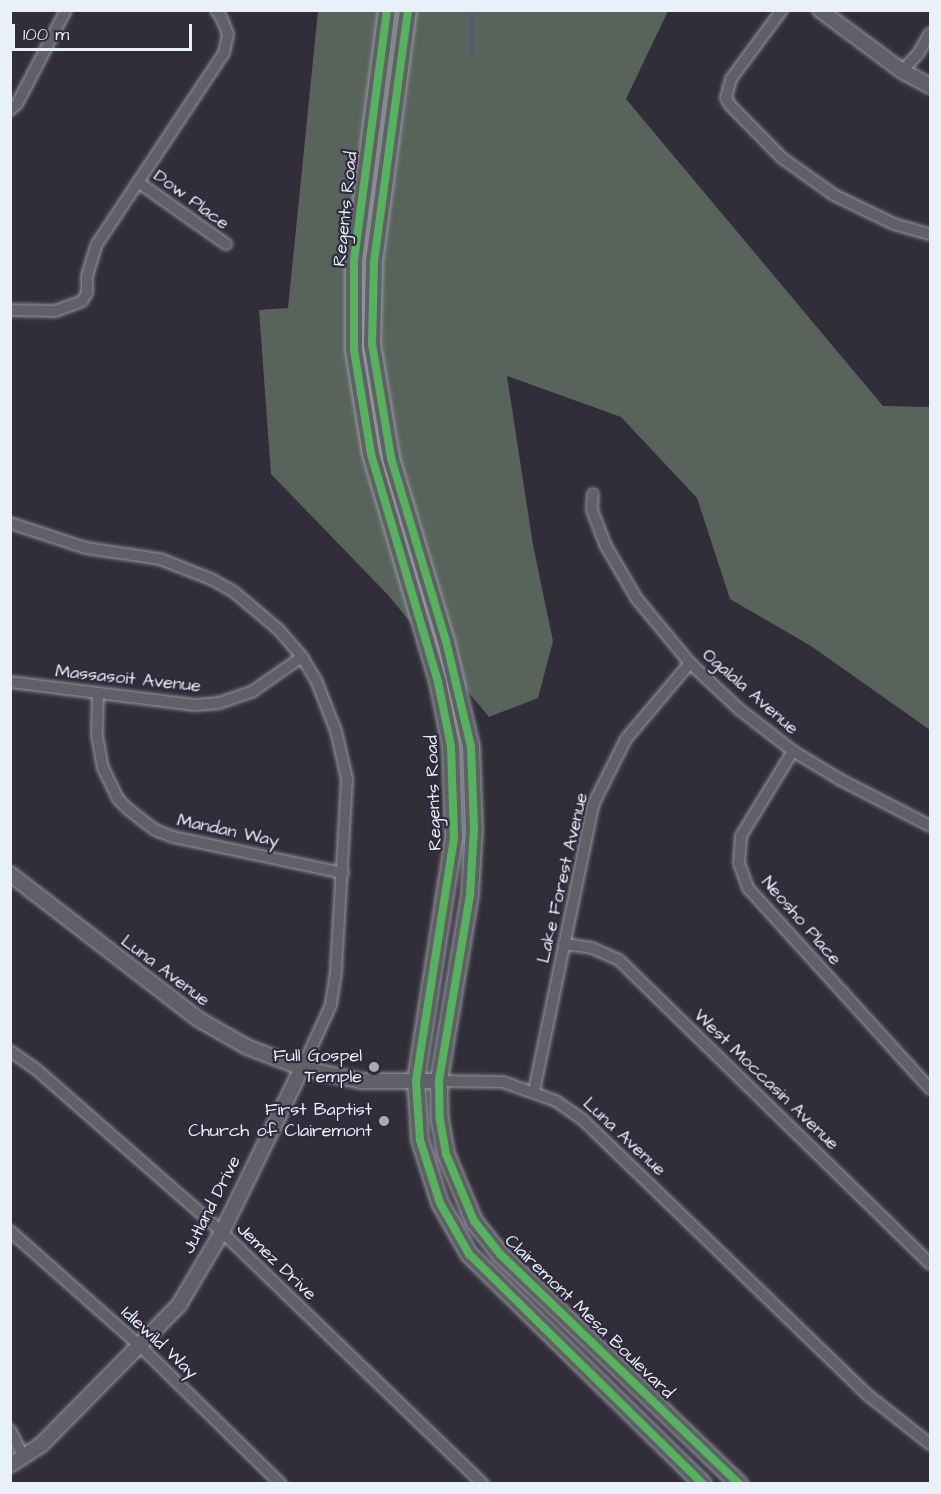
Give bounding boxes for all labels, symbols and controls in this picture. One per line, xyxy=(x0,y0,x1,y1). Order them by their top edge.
scale bar xyxy=(15,12,195,50)
text: 100 m xyxy=(23,22,69,47)
street label: Regents Road xyxy=(329,150,363,268)
street label: Dow Place xyxy=(149,165,233,235)
street label: Ogalala Avenue xyxy=(698,644,802,740)
street label: Massasoit Avenue xyxy=(54,661,202,697)
street label: Regents Road xyxy=(421,735,447,851)
street label: Lake Forest Avenue xyxy=(533,791,593,965)
street label: Mandan Way xyxy=(175,810,281,852)
street label: Neosho Place xyxy=(756,872,846,970)
street label: Luna Avenue xyxy=(116,931,214,1011)
street label: West Moccasin Avenue xyxy=(689,1005,843,1155)
place label: Full Gospel Temple xyxy=(273,1046,362,1088)
marker: Full Gospel Temple xyxy=(367,1060,381,1074)
street label: Luna Avenue xyxy=(578,1093,670,1181)
place label: First Baptist Church of Clairemont xyxy=(188,1100,372,1142)
marker: First Baptist Church of Clairemont xyxy=(377,1114,391,1128)
street label: Jutland Drive xyxy=(178,1153,246,1257)
street label: Jemez Drive xyxy=(232,1219,320,1305)
street label: Clairemont Mesa Boulevard xyxy=(500,1230,678,1404)
street label: Idlewild Way xyxy=(116,1302,202,1384)

